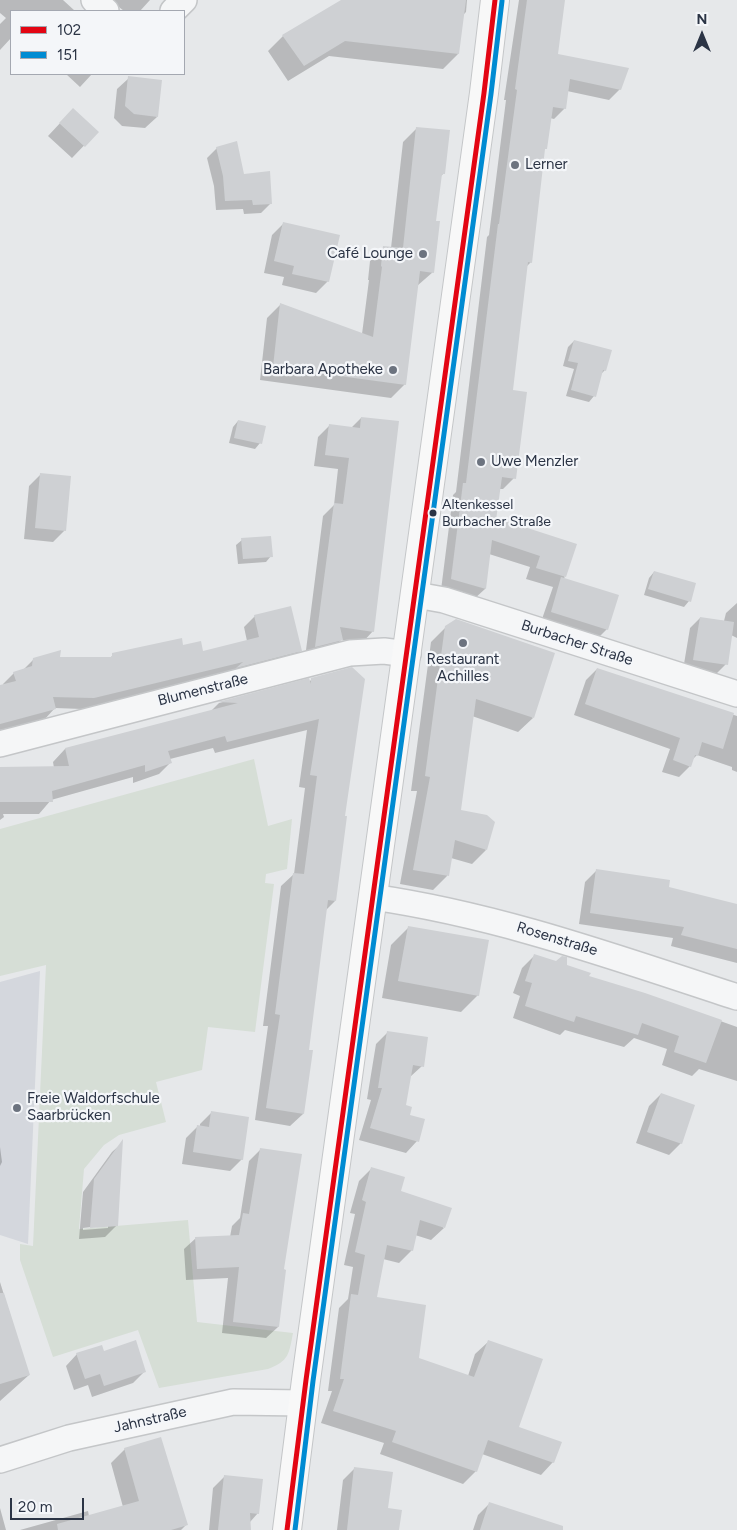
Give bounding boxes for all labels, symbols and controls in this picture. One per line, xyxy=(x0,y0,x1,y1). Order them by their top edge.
legend xyxy=(10,10,185,75)
north arrow xyxy=(677,10,727,60)
text: N xyxy=(697,11,707,28)
text: 102 xyxy=(57,21,81,39)
text: 151 xyxy=(57,46,78,64)
place label: Lerner xyxy=(525,156,568,174)
marker: Lerner xyxy=(509,159,521,171)
place label: Café Lounge xyxy=(327,245,413,263)
marker: Café Lounge xyxy=(417,248,429,260)
place label: Barbara Apotheke xyxy=(263,361,383,379)
marker: Barbara Apotheke xyxy=(387,364,399,376)
place label: Uwe Menzler xyxy=(491,453,578,471)
marker: Uwe Menzler xyxy=(475,456,487,468)
place label: Altenkessel Burbacher Straße xyxy=(442,497,551,530)
marker: Altenkessel Burbacher Straße xyxy=(428,508,438,518)
street label: Burbacher Straße xyxy=(519,616,635,670)
marker: Restaurant Achilles xyxy=(457,637,469,649)
place label: Restaurant Achilles xyxy=(427,651,499,686)
street label: Blumenstraße xyxy=(156,670,250,710)
street label: Rosenstraße xyxy=(514,918,600,960)
place label: Freie Waldorfschule Saarbrücken xyxy=(27,1090,160,1125)
marker: Freie Waldorfschule Saarbrücken xyxy=(11,1102,23,1114)
street label: Jahnstraße xyxy=(112,1403,188,1437)
scale bar xyxy=(12,1488,86,1520)
text: 20 m xyxy=(18,1498,52,1516)

